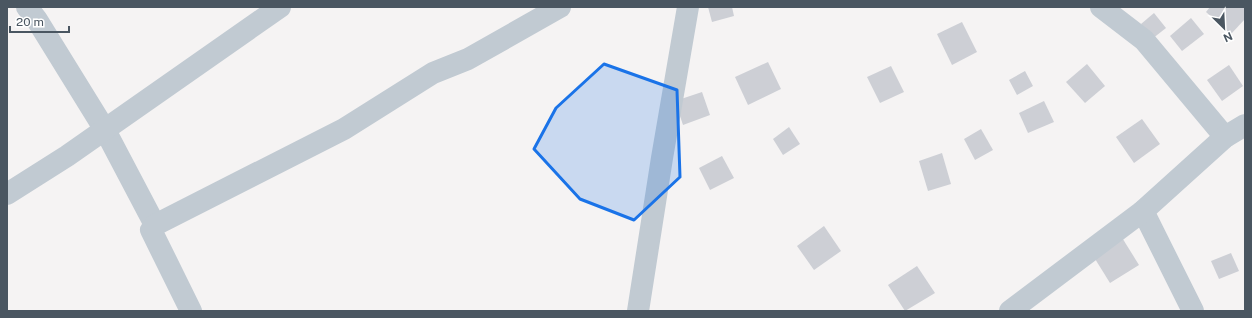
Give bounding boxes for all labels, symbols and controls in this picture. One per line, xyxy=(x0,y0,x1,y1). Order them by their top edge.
scale bar xyxy=(10,8,69,34)
north arrow xyxy=(1204,8,1244,48)
text: 20 m xyxy=(16,15,44,29)
text: N xyxy=(1222,30,1234,44)

